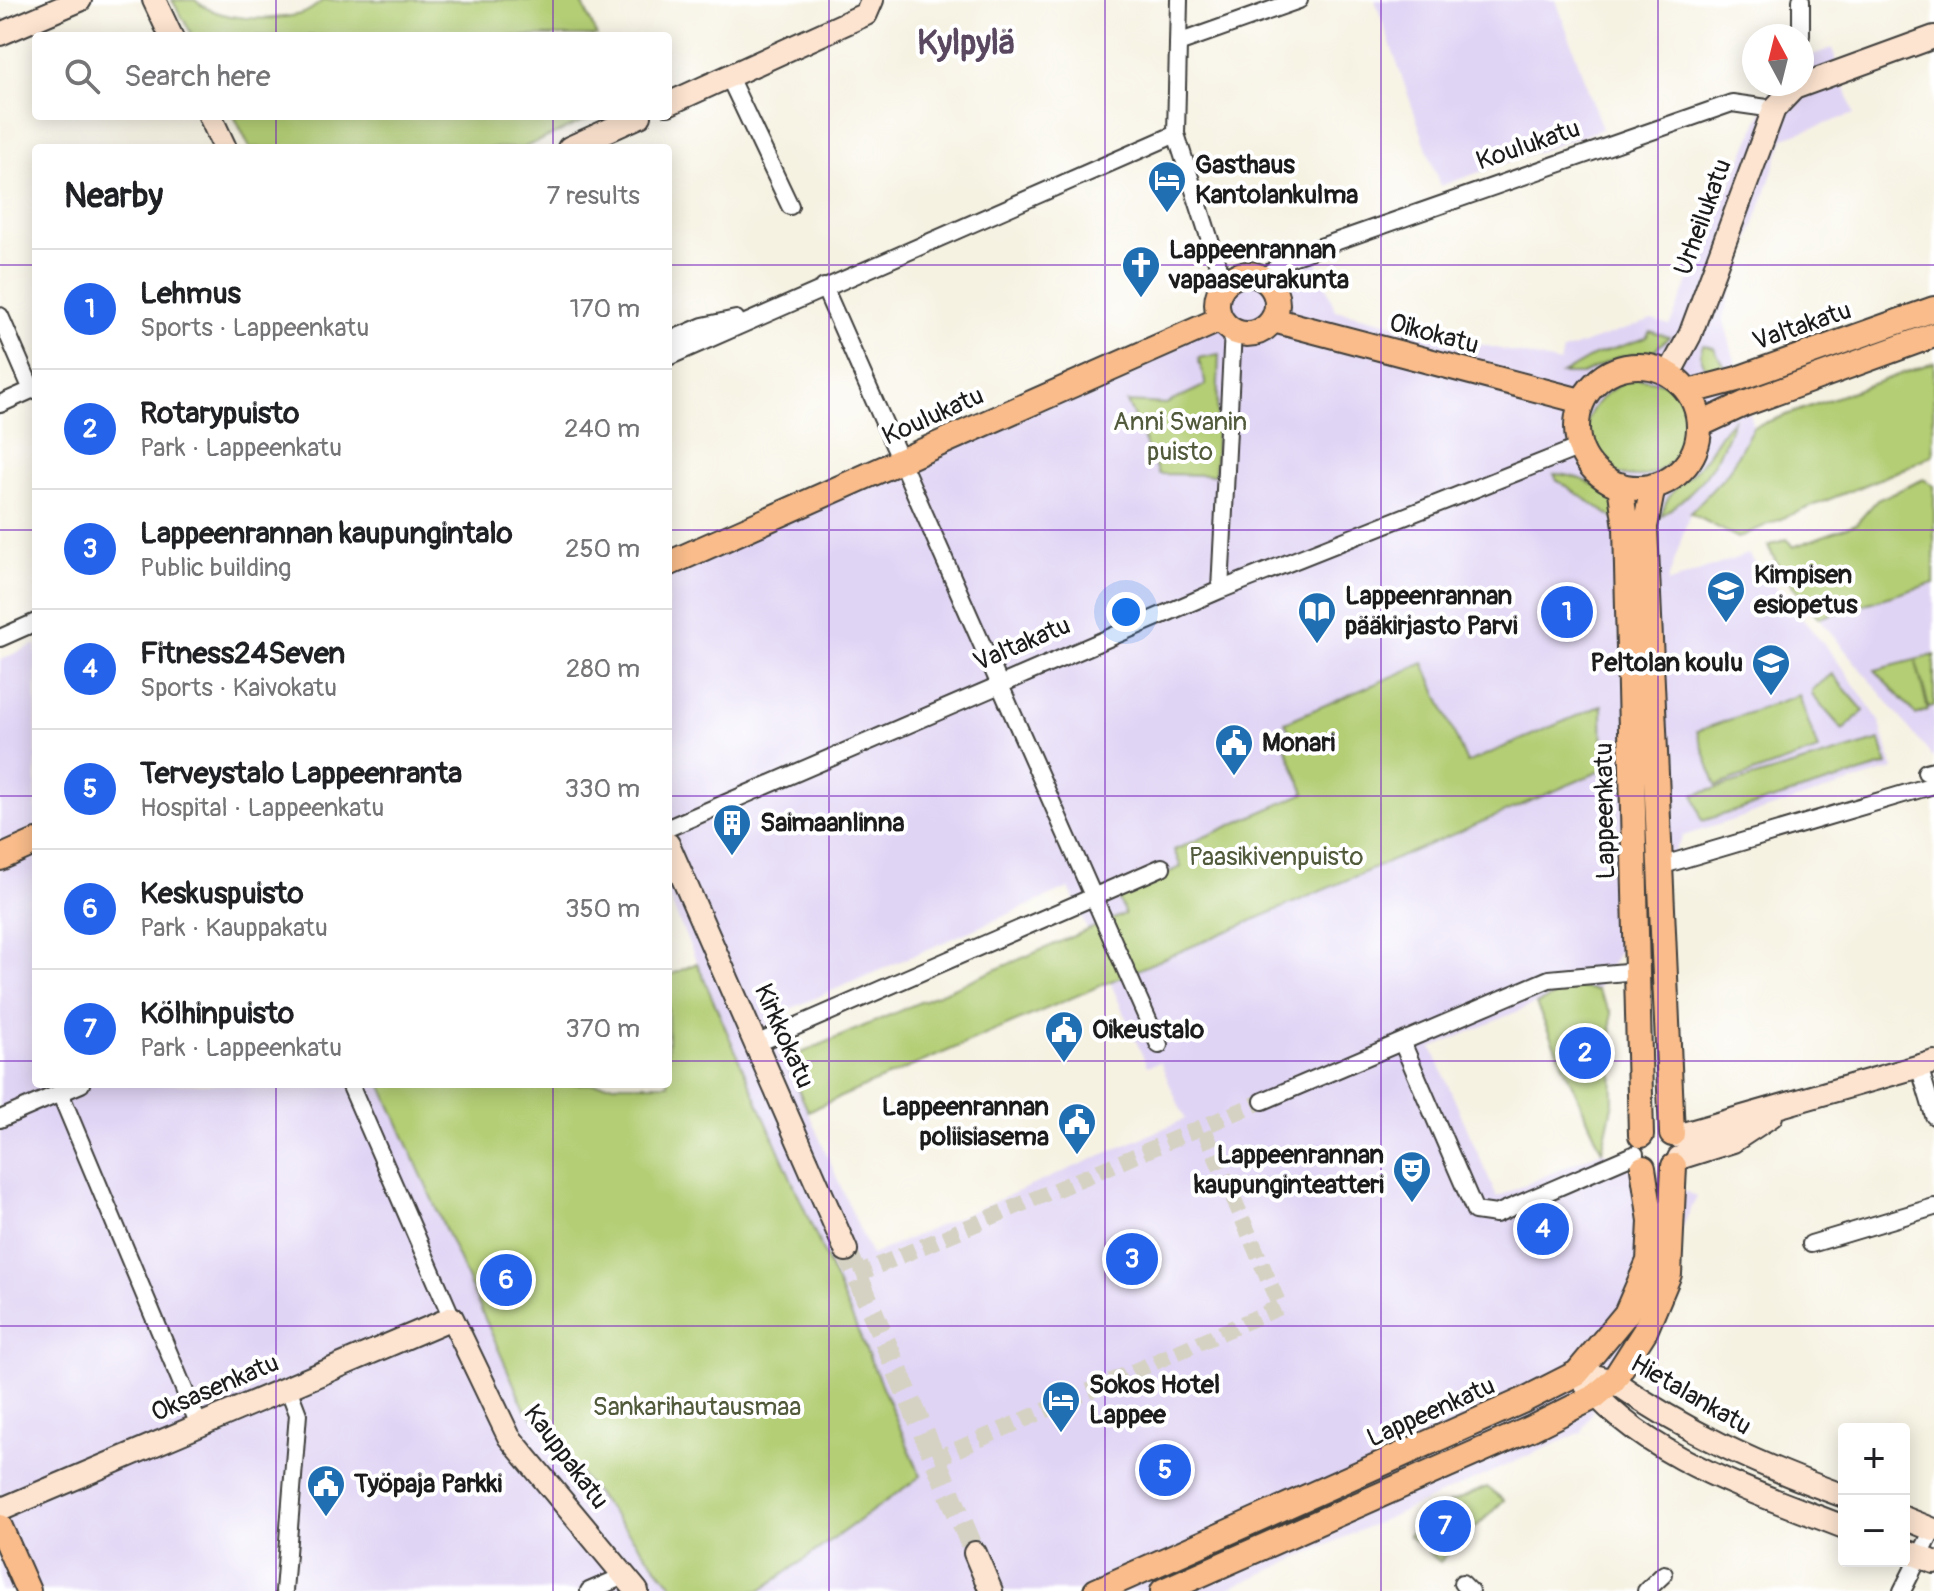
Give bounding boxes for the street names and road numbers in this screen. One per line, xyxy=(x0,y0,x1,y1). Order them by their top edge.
street label: Koulukatu xyxy=(1472,112,1584,178)
street label: Urheilukatu xyxy=(1667,155,1739,279)
street label: Valtakatu xyxy=(1749,294,1855,358)
street label: Oikokatu xyxy=(1386,307,1482,361)
street label: Koulukatu xyxy=(877,379,989,453)
street label: Valtakatu xyxy=(969,609,1075,679)
street label: Lappeenkatu xyxy=(1588,742,1622,880)
street label: Kirkkokatu xyxy=(747,979,821,1093)
street label: Oksasenkatu xyxy=(146,1347,284,1429)
street label: Hietalankatu xyxy=(1625,1348,1757,1442)
street label: Lappeenkatu xyxy=(1362,1370,1500,1454)
street label: Kauppakatu xyxy=(516,1398,616,1516)

